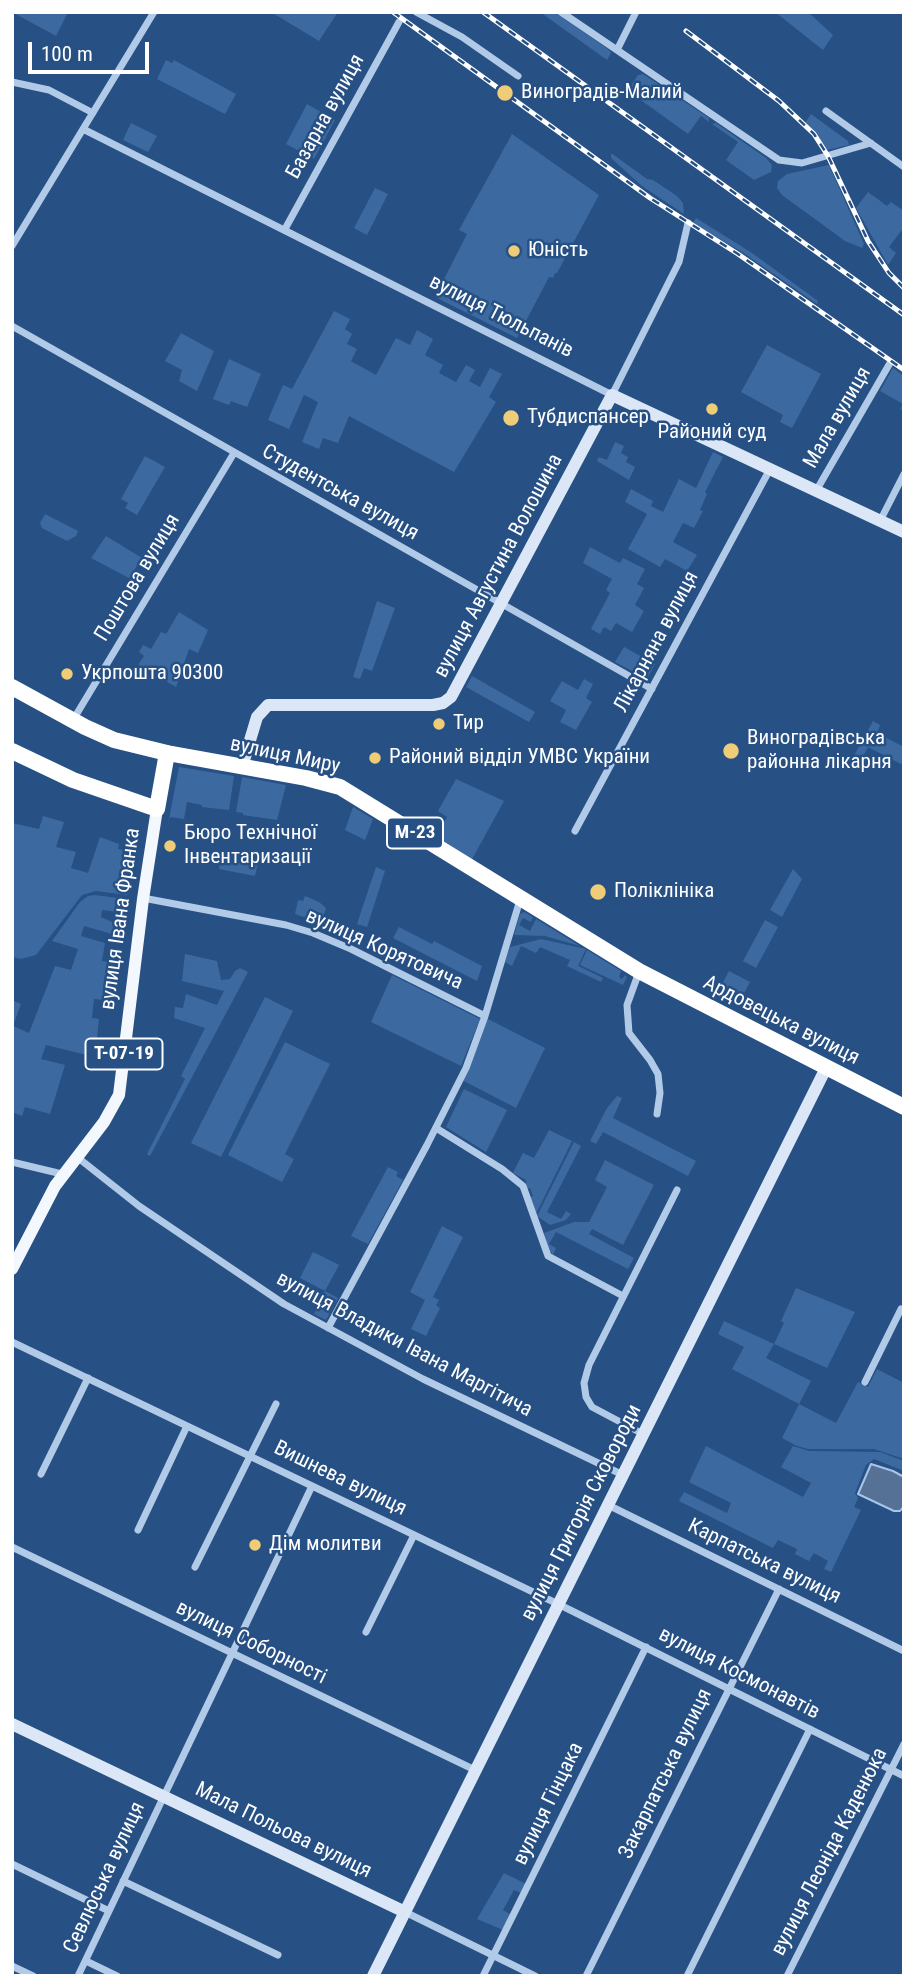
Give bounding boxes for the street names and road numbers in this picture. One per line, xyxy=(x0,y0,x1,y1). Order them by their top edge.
street label: Базарна вулиця xyxy=(281,50,371,184)
street label: вулиця Тюльпанів xyxy=(425,270,577,364)
street label: Мала вулиця xyxy=(799,363,877,473)
street label: Студентська вулиця xyxy=(257,440,423,546)
street label: вулиця Августина Волошина xyxy=(429,450,569,682)
street label: Поштова вулиця xyxy=(90,510,186,646)
street label: Лікарняна вулиця xyxy=(609,567,705,717)
street label: вулиця Миру xyxy=(228,732,342,780)
road number: М-23 xyxy=(387,818,443,848)
street label: вулиця Івана Франка xyxy=(96,827,146,1011)
street label: вулиця Корятовича xyxy=(302,904,466,996)
street label: Ардовецька вулиця xyxy=(699,971,863,1071)
road number: Т-07-19 xyxy=(86,1038,162,1070)
street label: вулиця Владики Івана Маргітича xyxy=(272,1267,536,1423)
street label: вулиця Григорія Сковороди xyxy=(516,1401,648,1625)
street label: Вишнева вулиця xyxy=(270,1436,410,1522)
street label: Карпатська вулиця xyxy=(683,1514,845,1610)
street label: вулиця Соборності xyxy=(172,1596,330,1690)
street label: вулиця Космонавтів xyxy=(654,1622,824,1726)
street label: Закарпатська вулиця xyxy=(614,1685,718,1863)
street label: вулиця Гінцака xyxy=(508,1739,590,1869)
street label: вулиця Леоніда Каденюка xyxy=(767,1744,893,1960)
street label: Мала Польова вулиця xyxy=(191,1777,375,1885)
street label: Севлюська вулиця xyxy=(59,1798,151,1958)

